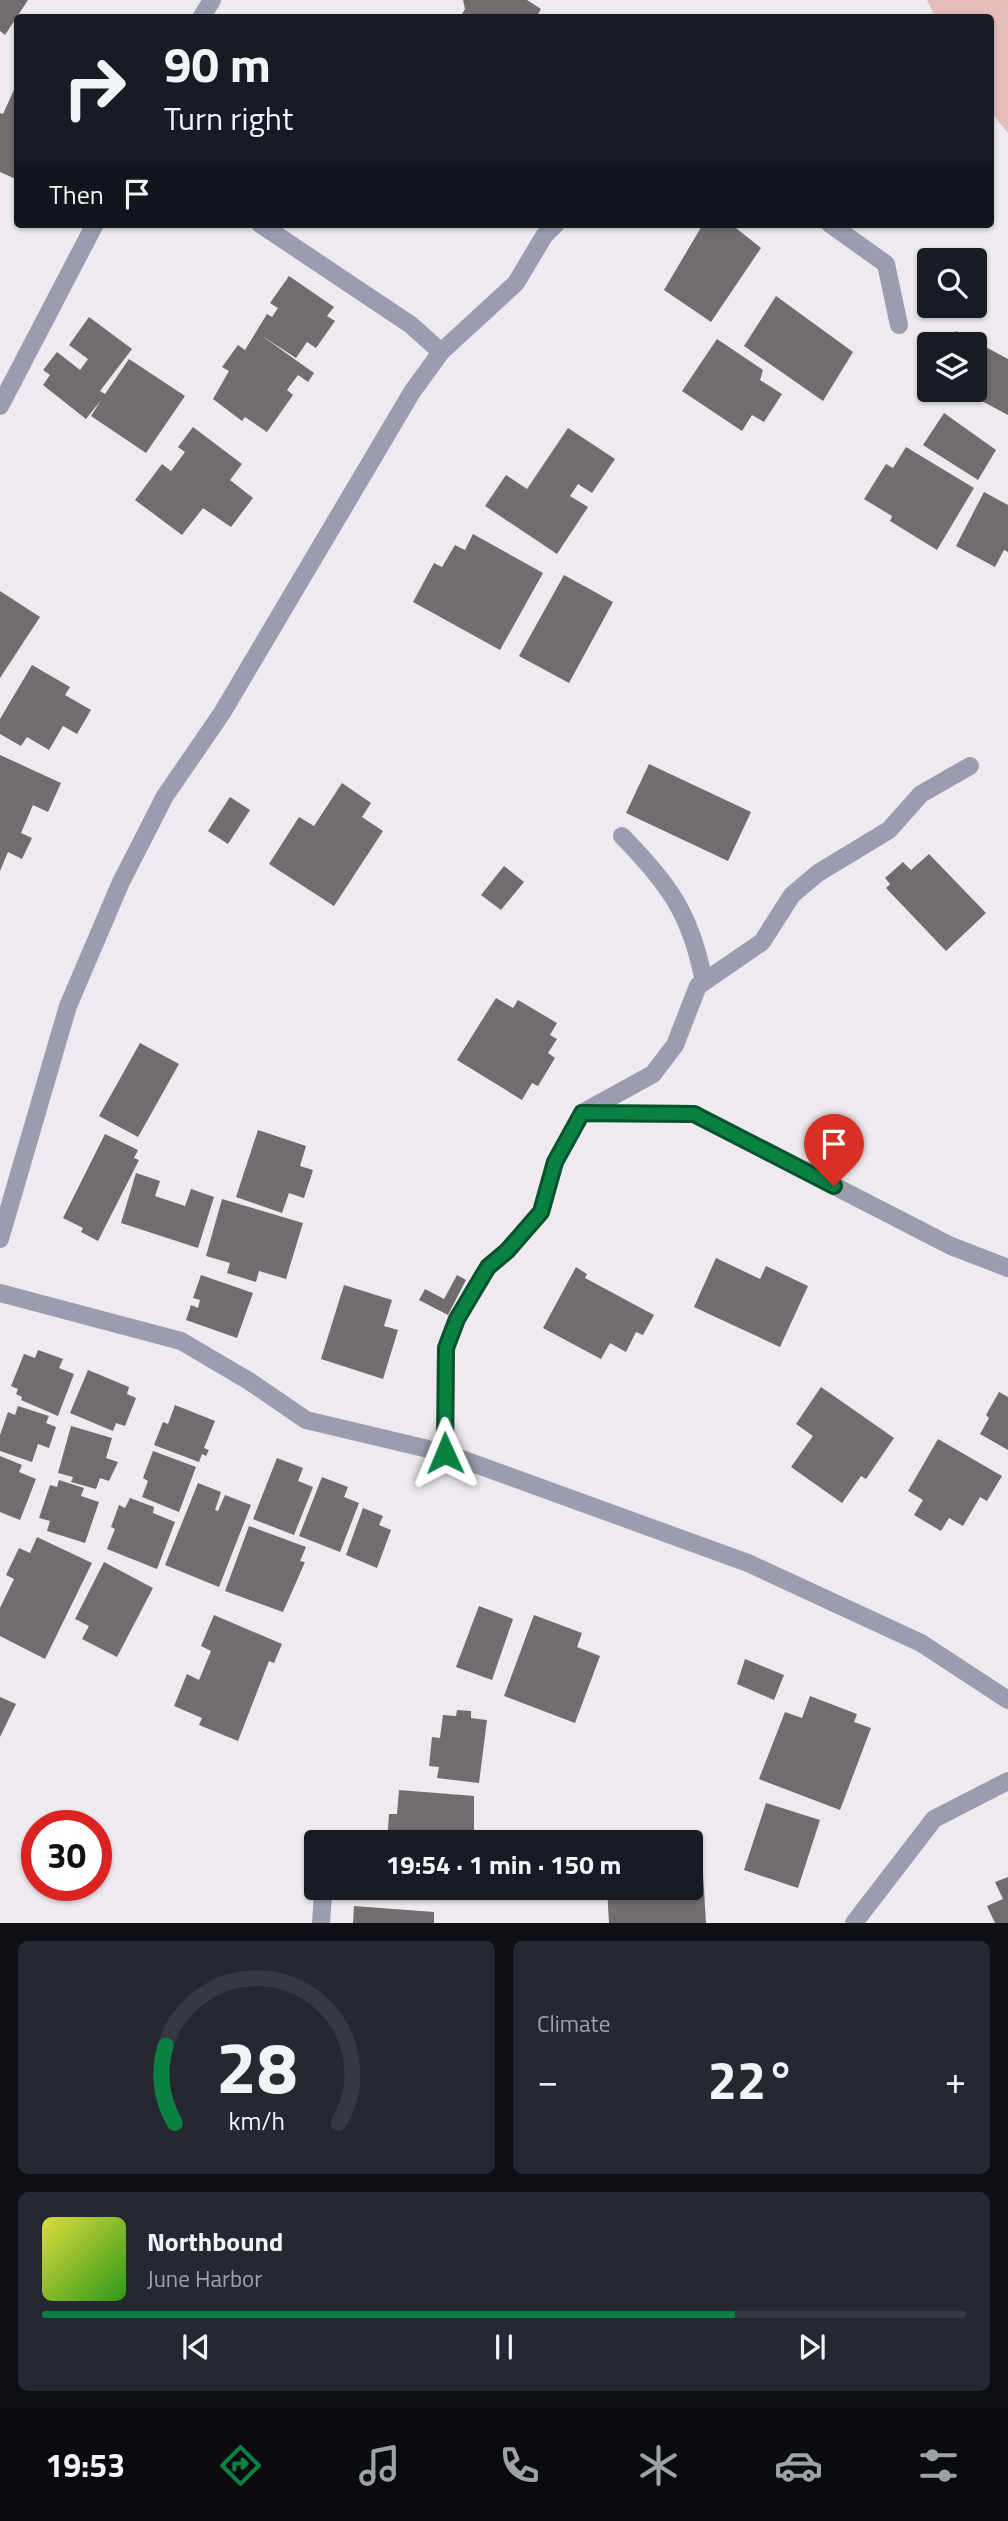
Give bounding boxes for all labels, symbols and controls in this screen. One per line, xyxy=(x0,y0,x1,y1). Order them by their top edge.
text: 90 m xyxy=(164,26,271,101)
icon: right xyxy=(49,42,140,133)
text: Turn right xyxy=(164,94,293,142)
text: Then xyxy=(49,175,104,214)
icon: arrive xyxy=(118,175,156,213)
map controls xyxy=(917,248,987,402)
button: search xyxy=(917,248,987,318)
button: layers xyxy=(917,332,987,402)
pin xyxy=(804,1114,864,1186)
icon: arrive xyxy=(815,1125,853,1163)
position arrow xyxy=(408,1416,482,1490)
speed limit sign: 30 xyxy=(21,1810,112,1901)
text: 19:54 · 1 min · 150 m xyxy=(386,1845,621,1884)
text: Climate xyxy=(537,2006,610,2041)
text: 28 xyxy=(216,2012,297,2122)
text: 22° xyxy=(708,2040,795,2119)
text: − xyxy=(537,2051,558,2109)
text: + xyxy=(945,2051,966,2109)
text: km/h xyxy=(228,2102,285,2140)
text: Northbound xyxy=(147,2222,283,2261)
text: June Harbor xyxy=(147,2261,262,2296)
icon: previous xyxy=(177,2328,215,2366)
icon: pause xyxy=(485,2328,523,2366)
icon: next xyxy=(793,2328,831,2366)
text: 19:53 xyxy=(45,2441,125,2489)
icon: directions xyxy=(216,2441,265,2490)
icon: music xyxy=(355,2441,404,2490)
icon: phone xyxy=(495,2441,544,2490)
icon: climate xyxy=(634,2441,683,2490)
icon: car xyxy=(774,2441,823,2490)
icon: filters xyxy=(914,2441,963,2490)

